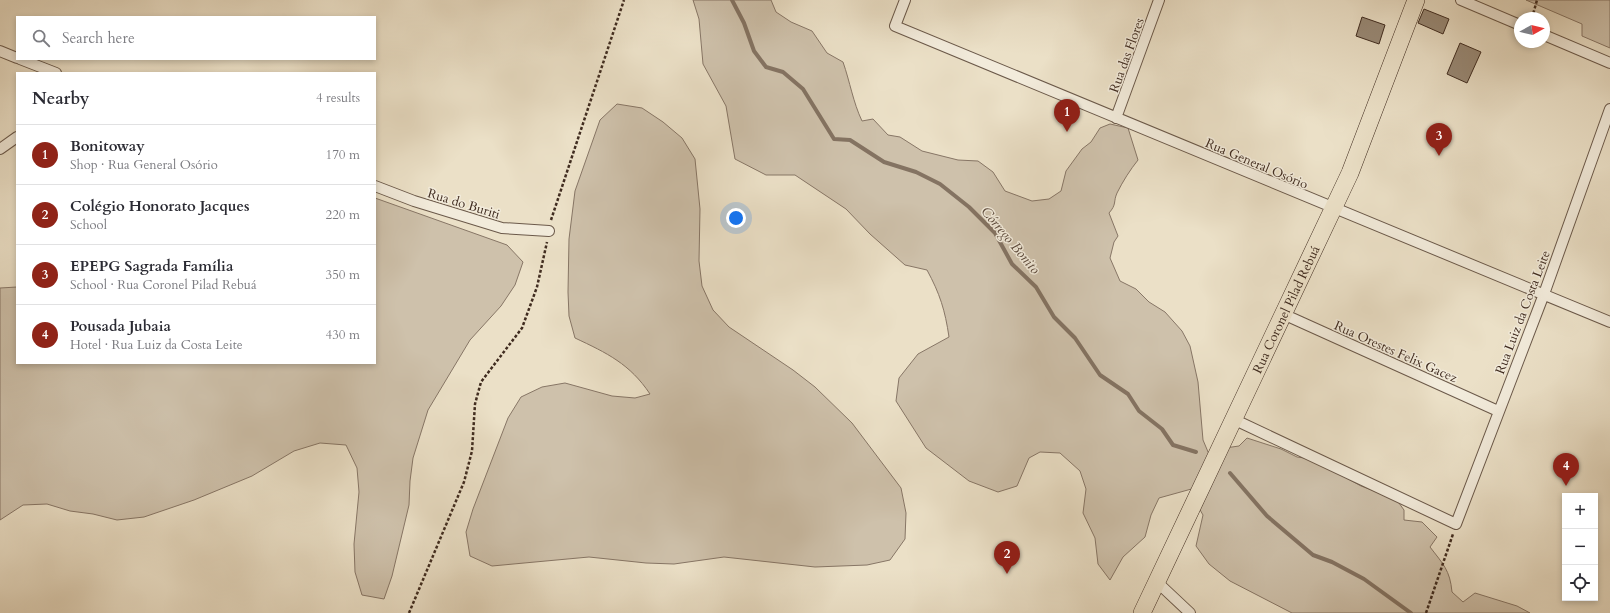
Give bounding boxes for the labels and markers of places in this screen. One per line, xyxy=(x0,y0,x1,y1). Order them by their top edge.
pin: 1 xyxy=(1054,99,1080,132)
pin: 3 xyxy=(1426,123,1452,156)
pin: 4 xyxy=(1553,453,1579,486)
pin: 2 xyxy=(994,541,1020,574)

